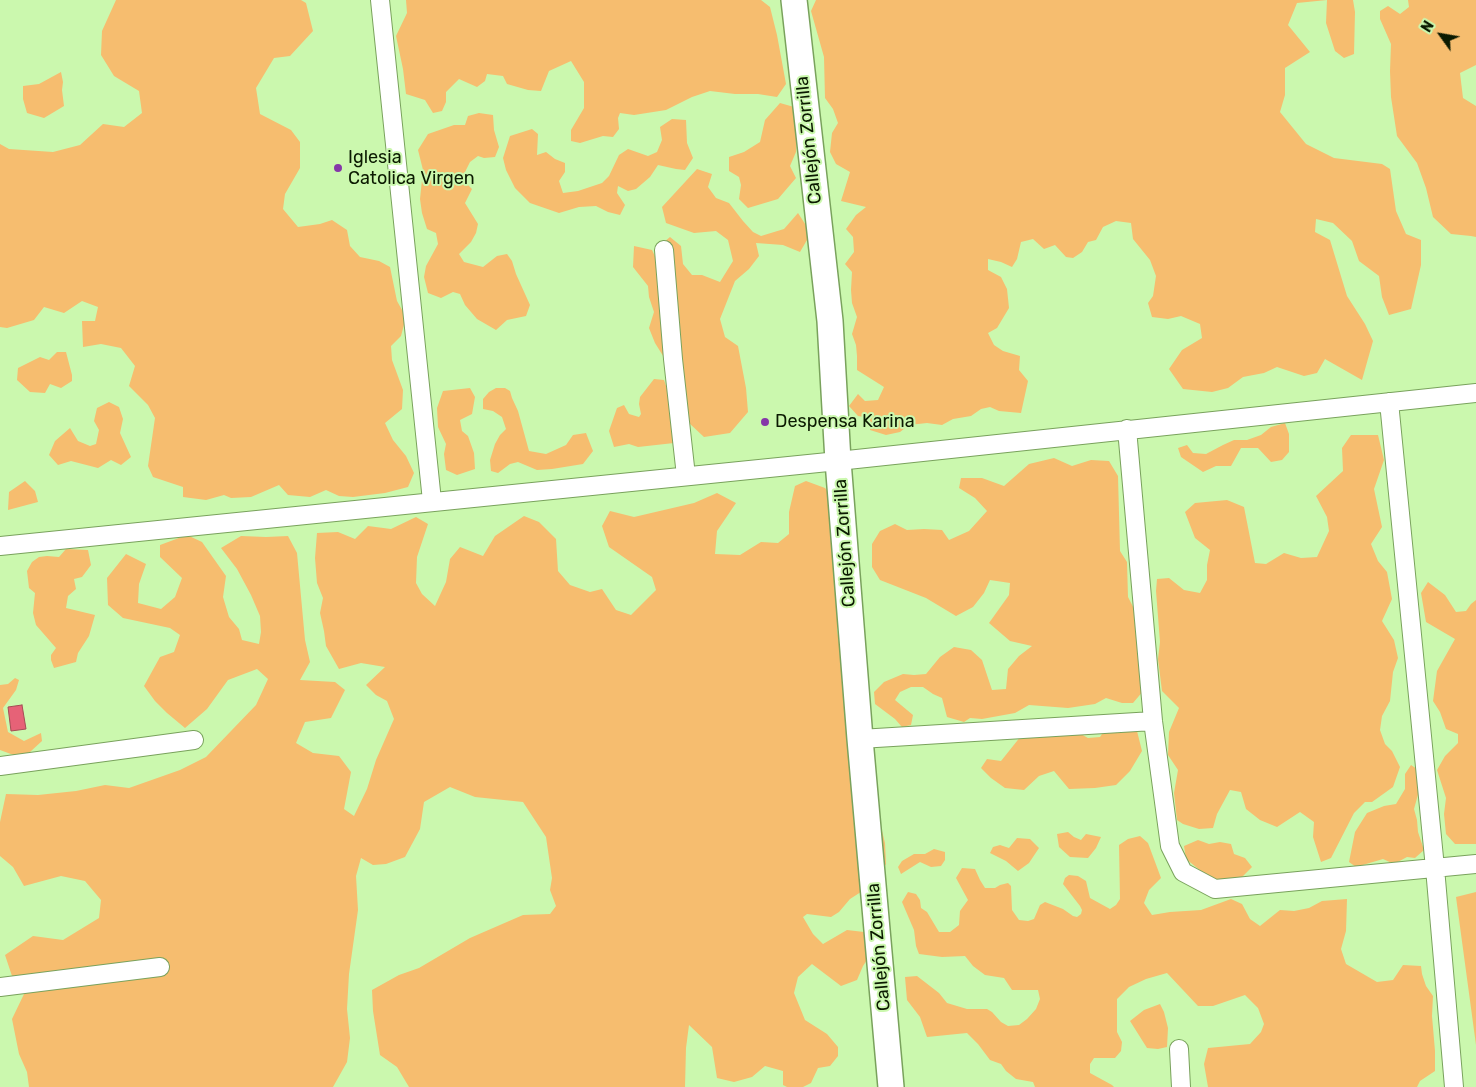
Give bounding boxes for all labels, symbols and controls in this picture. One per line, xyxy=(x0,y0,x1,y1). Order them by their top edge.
north arrow xyxy=(1416,10,1466,60)
text: N xyxy=(1418,18,1438,36)
street label: Callejón Zorrilla xyxy=(792,75,826,205)
place label: Iglesia Catolica Virgen xyxy=(348,147,475,190)
marker: Iglesia Catolica Virgen xyxy=(332,162,344,174)
place label: Despensa Karina xyxy=(775,411,915,433)
marker: Despensa Karina xyxy=(759,416,771,428)
street label: Callejón Zorrilla xyxy=(830,478,860,608)
street label: Callejón Zorrilla xyxy=(863,882,895,1012)

